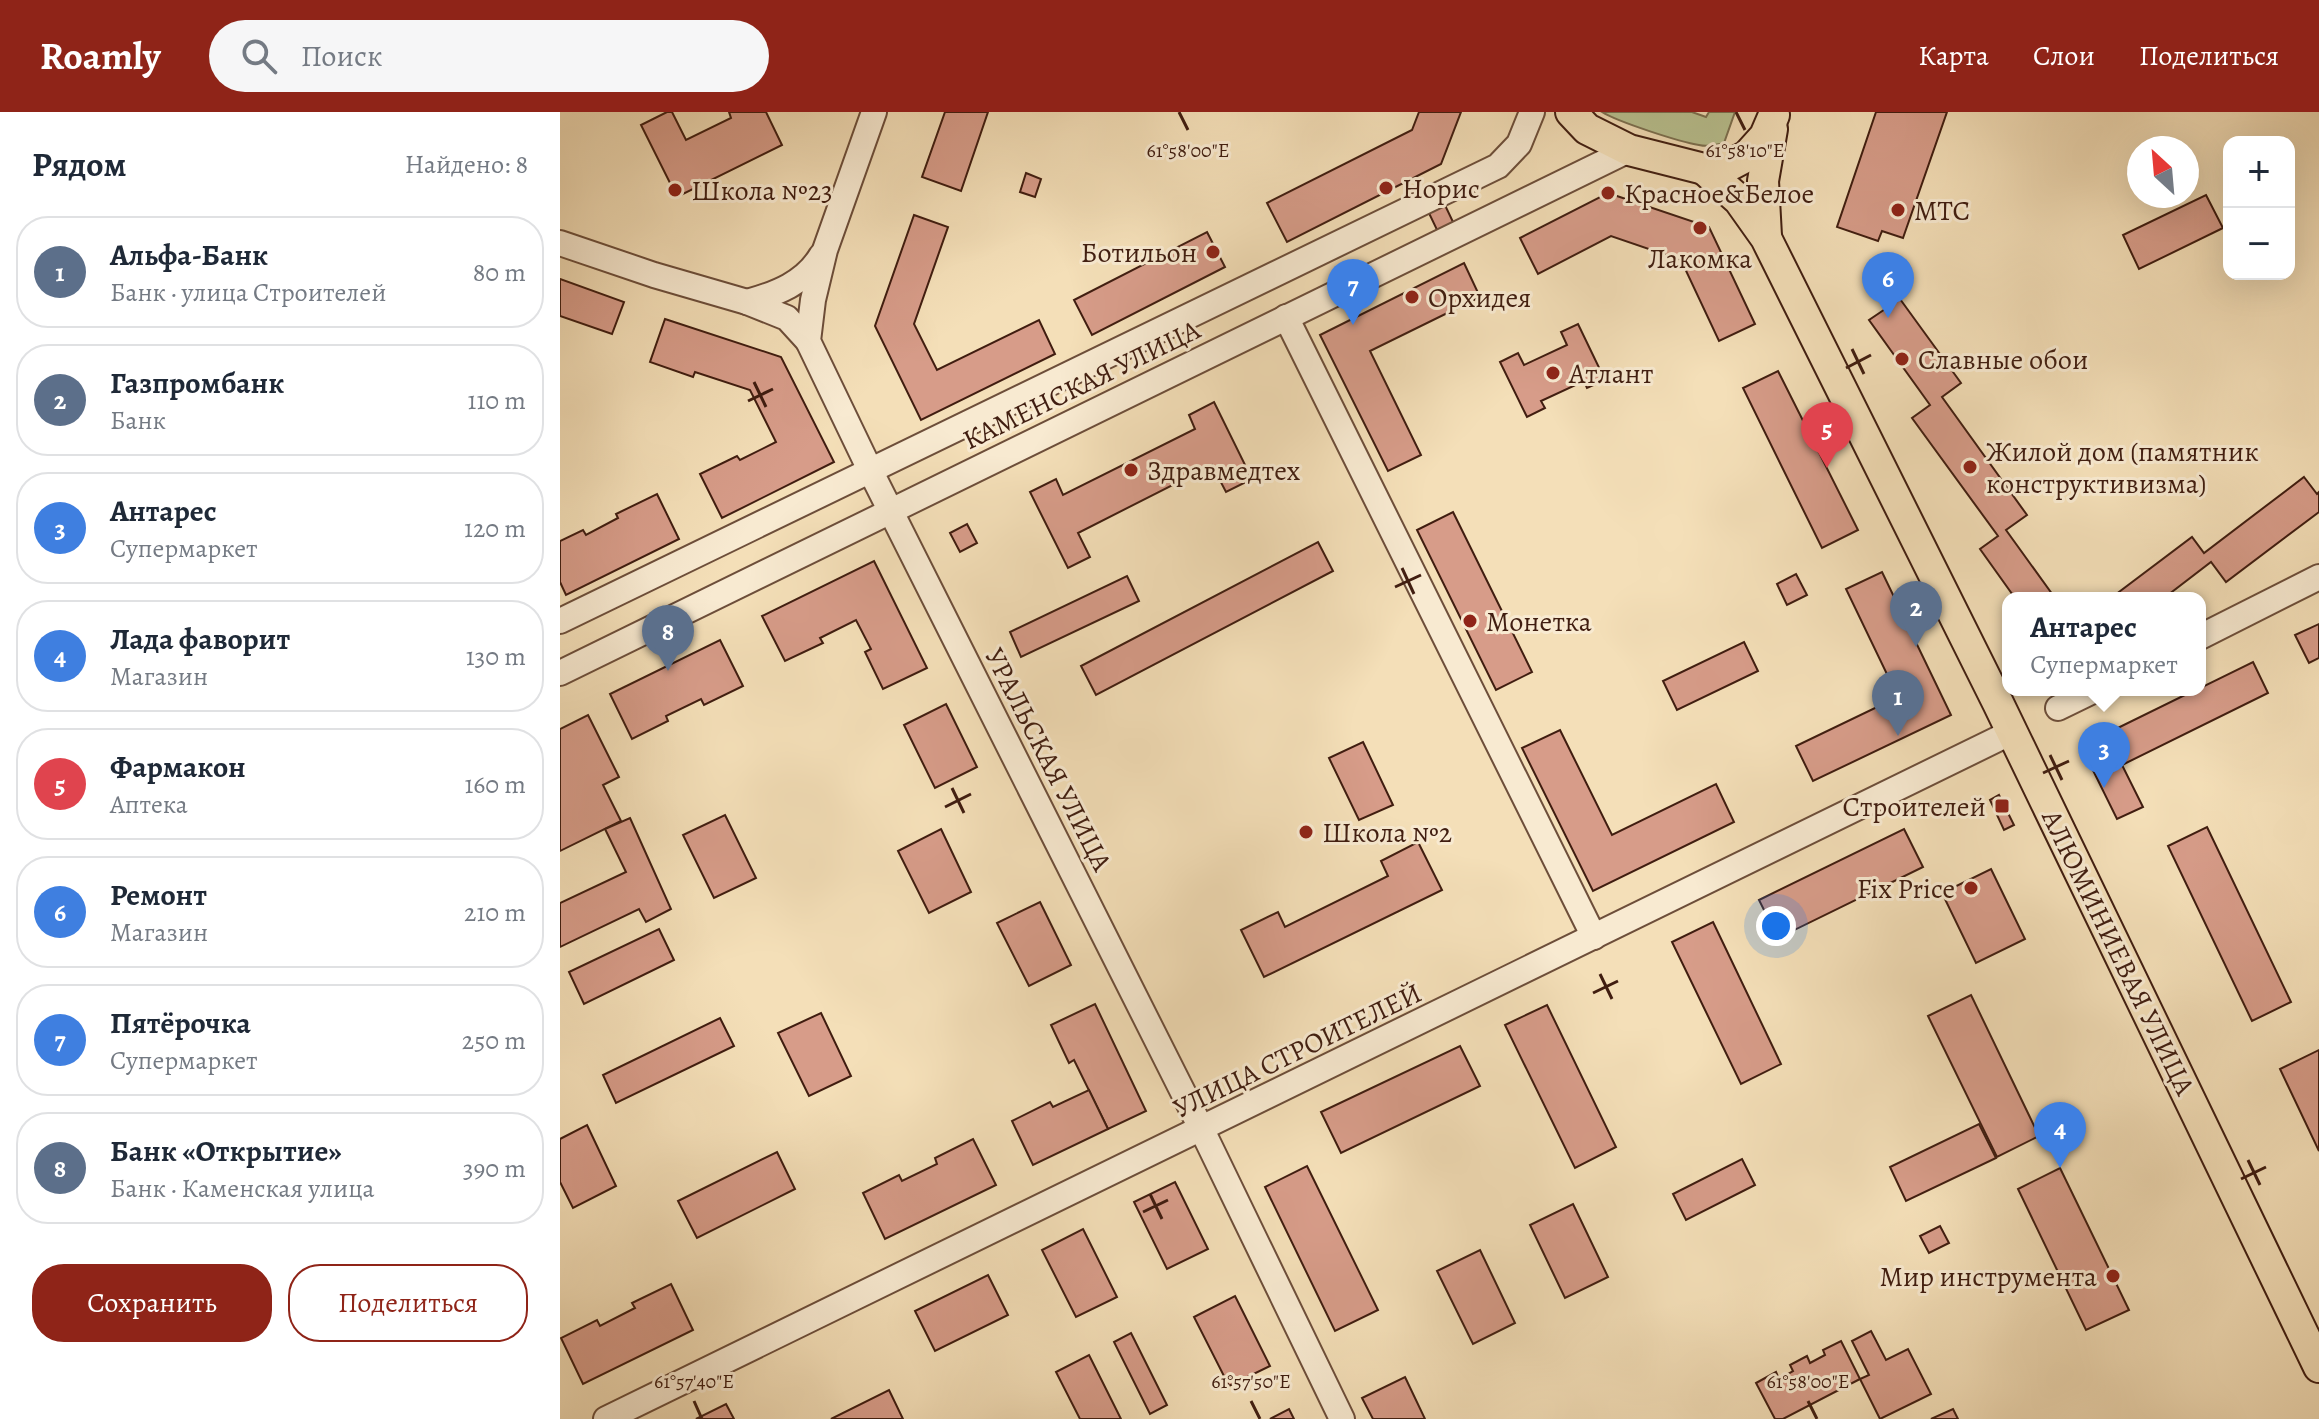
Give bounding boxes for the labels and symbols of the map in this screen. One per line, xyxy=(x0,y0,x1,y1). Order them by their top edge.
north arrow xyxy=(2127,136,2199,208)
text: 61°58'00"E xyxy=(1146,137,1230,164)
text: 61°58'10"E xyxy=(1705,137,1785,164)
place label: Норис xyxy=(1402,170,1480,208)
place label: Школа №23 xyxy=(691,172,833,210)
place label: Красное&Белое xyxy=(1624,175,1814,213)
marker: Норис xyxy=(1377,179,1395,197)
marker: Школа №23 xyxy=(666,181,684,199)
marker: Красное&Белое xyxy=(1599,184,1617,202)
place label: МТС xyxy=(1914,192,1970,230)
marker: МТС xyxy=(1889,201,1907,219)
marker: Лакомка xyxy=(1691,219,1709,237)
place label: Ботильон xyxy=(1081,234,1197,272)
place label: Лакомка xyxy=(1648,240,1752,278)
marker: Ботильон xyxy=(1204,243,1222,261)
pin: 6 xyxy=(1862,252,1914,318)
pin: 7 xyxy=(1327,259,1379,325)
place label: Орхидея xyxy=(1428,279,1531,317)
marker: Орхидея xyxy=(1403,288,1421,306)
street label: КАМЕНСКАЯ УЛИЦА xyxy=(956,311,1207,459)
place label: Славные обои xyxy=(1918,341,2088,379)
marker: Славные обои xyxy=(1893,350,1911,368)
place label: Атлант xyxy=(1568,355,1653,393)
marker: Атлант xyxy=(1544,364,1562,382)
pin: 5 xyxy=(1801,402,1853,468)
place label: Жилой дом (памятник конструктивизма) xyxy=(1986,433,2259,503)
place label: Здравмедтех xyxy=(1147,452,1300,490)
marker: Жилой дом (памятник конструктивизма) xyxy=(1961,458,1979,476)
marker: Здравмедтех xyxy=(1122,461,1140,479)
pin: 2 xyxy=(1890,581,1942,647)
place label: Монетка xyxy=(1486,603,1592,641)
pin: 8 xyxy=(642,605,694,671)
marker: Монетка xyxy=(1461,612,1479,630)
street label: УРАЛЬСКАЯ УЛИЦА xyxy=(975,641,1121,878)
pin: 1 xyxy=(1872,670,1924,736)
pin: 3 xyxy=(2078,722,2130,788)
place label: Строителей xyxy=(1842,788,1986,826)
marker: Строителей xyxy=(1993,797,2011,815)
street label: АЛЮМИНИЕВАЯ УЛИЦА xyxy=(2032,803,2204,1102)
place label: Школа №2 xyxy=(1322,814,1452,852)
marker: Школа №2 xyxy=(1297,823,1315,841)
place label: Fix Price xyxy=(1857,870,1955,908)
marker: Fix Price xyxy=(1962,879,1980,897)
your location xyxy=(1756,906,1796,946)
street label: УЛИЦА СТРОИТЕЛЕЙ xyxy=(1167,974,1428,1128)
pin: 4 xyxy=(2034,1102,2086,1168)
place label: Мир инструмента xyxy=(1879,1258,2097,1296)
marker: Мир инструмента xyxy=(2104,1267,2122,1285)
text: 61°57'40"E xyxy=(654,1368,734,1395)
text: 61°57'50"E xyxy=(1211,1368,1291,1395)
text: 61°58'00"E xyxy=(1766,1368,1850,1395)

